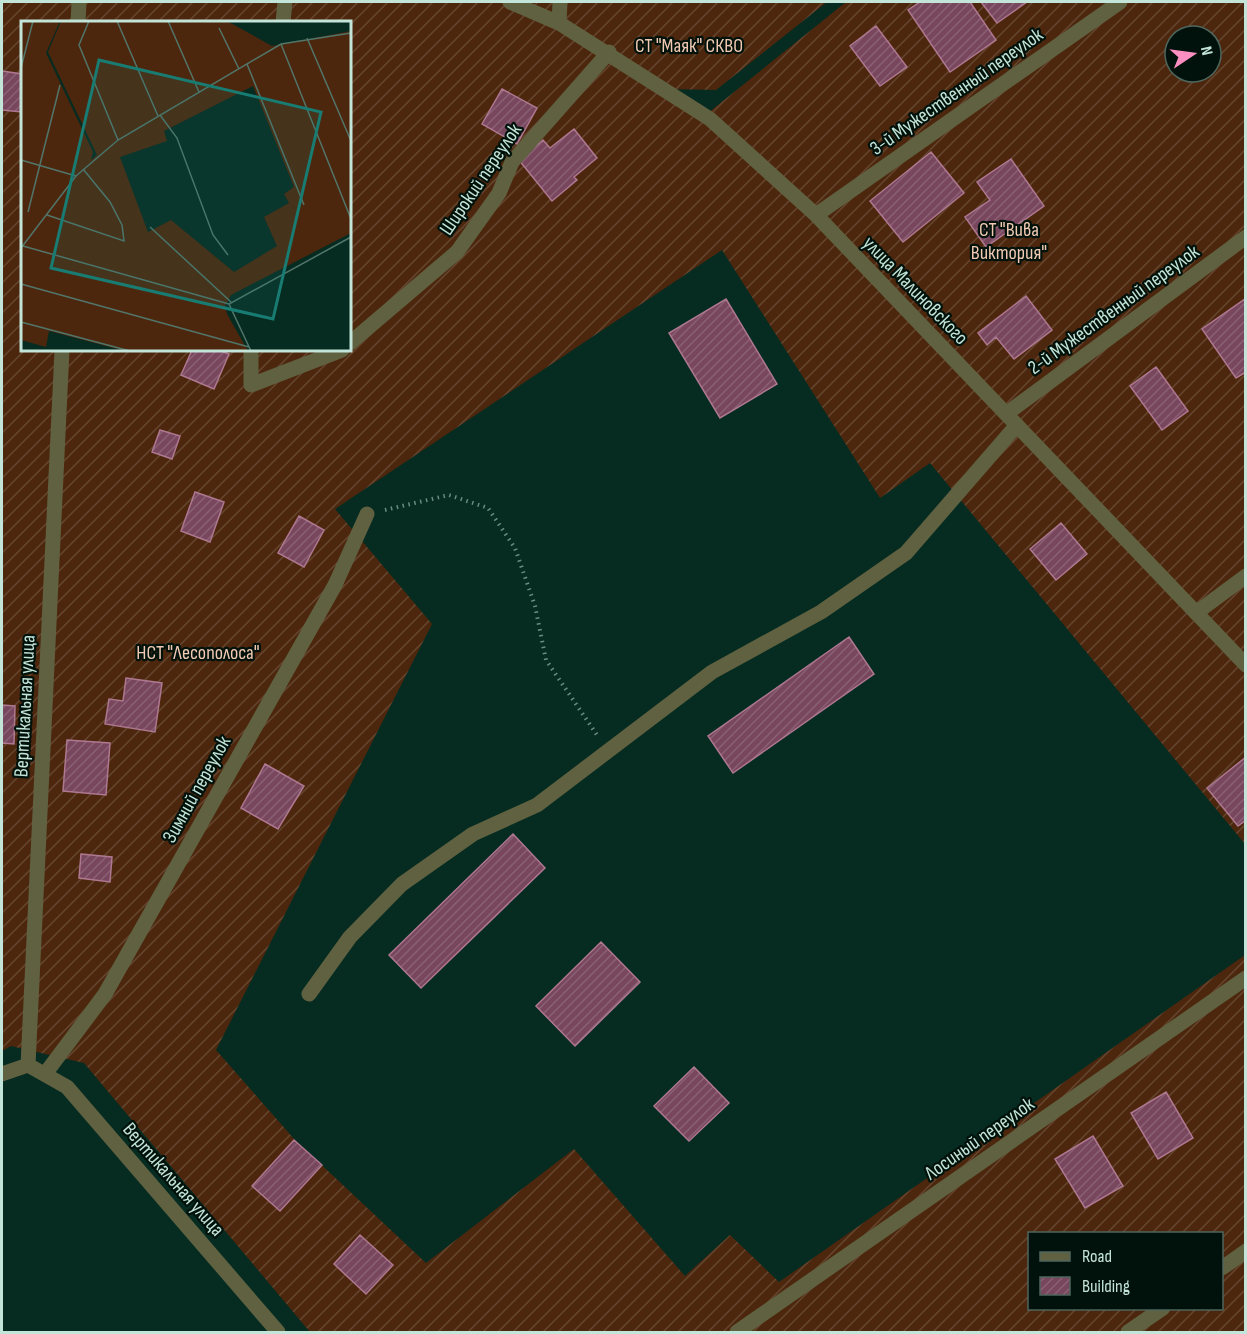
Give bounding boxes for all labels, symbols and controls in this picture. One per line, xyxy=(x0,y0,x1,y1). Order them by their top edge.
inset map xyxy=(21,21,351,351)
street label: 3-й Мужественный переулок xyxy=(865,23,1048,161)
north arrow xyxy=(1163,24,1223,84)
park label: СТ "Маяк" СКВО xyxy=(635,34,743,58)
text: N xyxy=(1196,45,1216,57)
street label: Широкий переулок xyxy=(435,119,527,240)
park label: СТ "Вива Виктория" xyxy=(971,218,1047,265)
street label: улица Малиновского xyxy=(858,232,973,350)
street label: 2-й Мужественный переулок xyxy=(1023,239,1204,380)
street label: Вертикальная улица xyxy=(9,634,41,778)
park label: НСТ "Лесополоса" xyxy=(136,641,260,665)
street label: Зимний переулок xyxy=(158,731,236,847)
street label: Лосиный переулок xyxy=(919,1092,1039,1186)
street label: Вертикальная улица xyxy=(117,1118,229,1241)
legend xyxy=(1028,1232,1223,1310)
text: Road xyxy=(1082,1246,1112,1267)
text: Building xyxy=(1082,1276,1130,1297)

